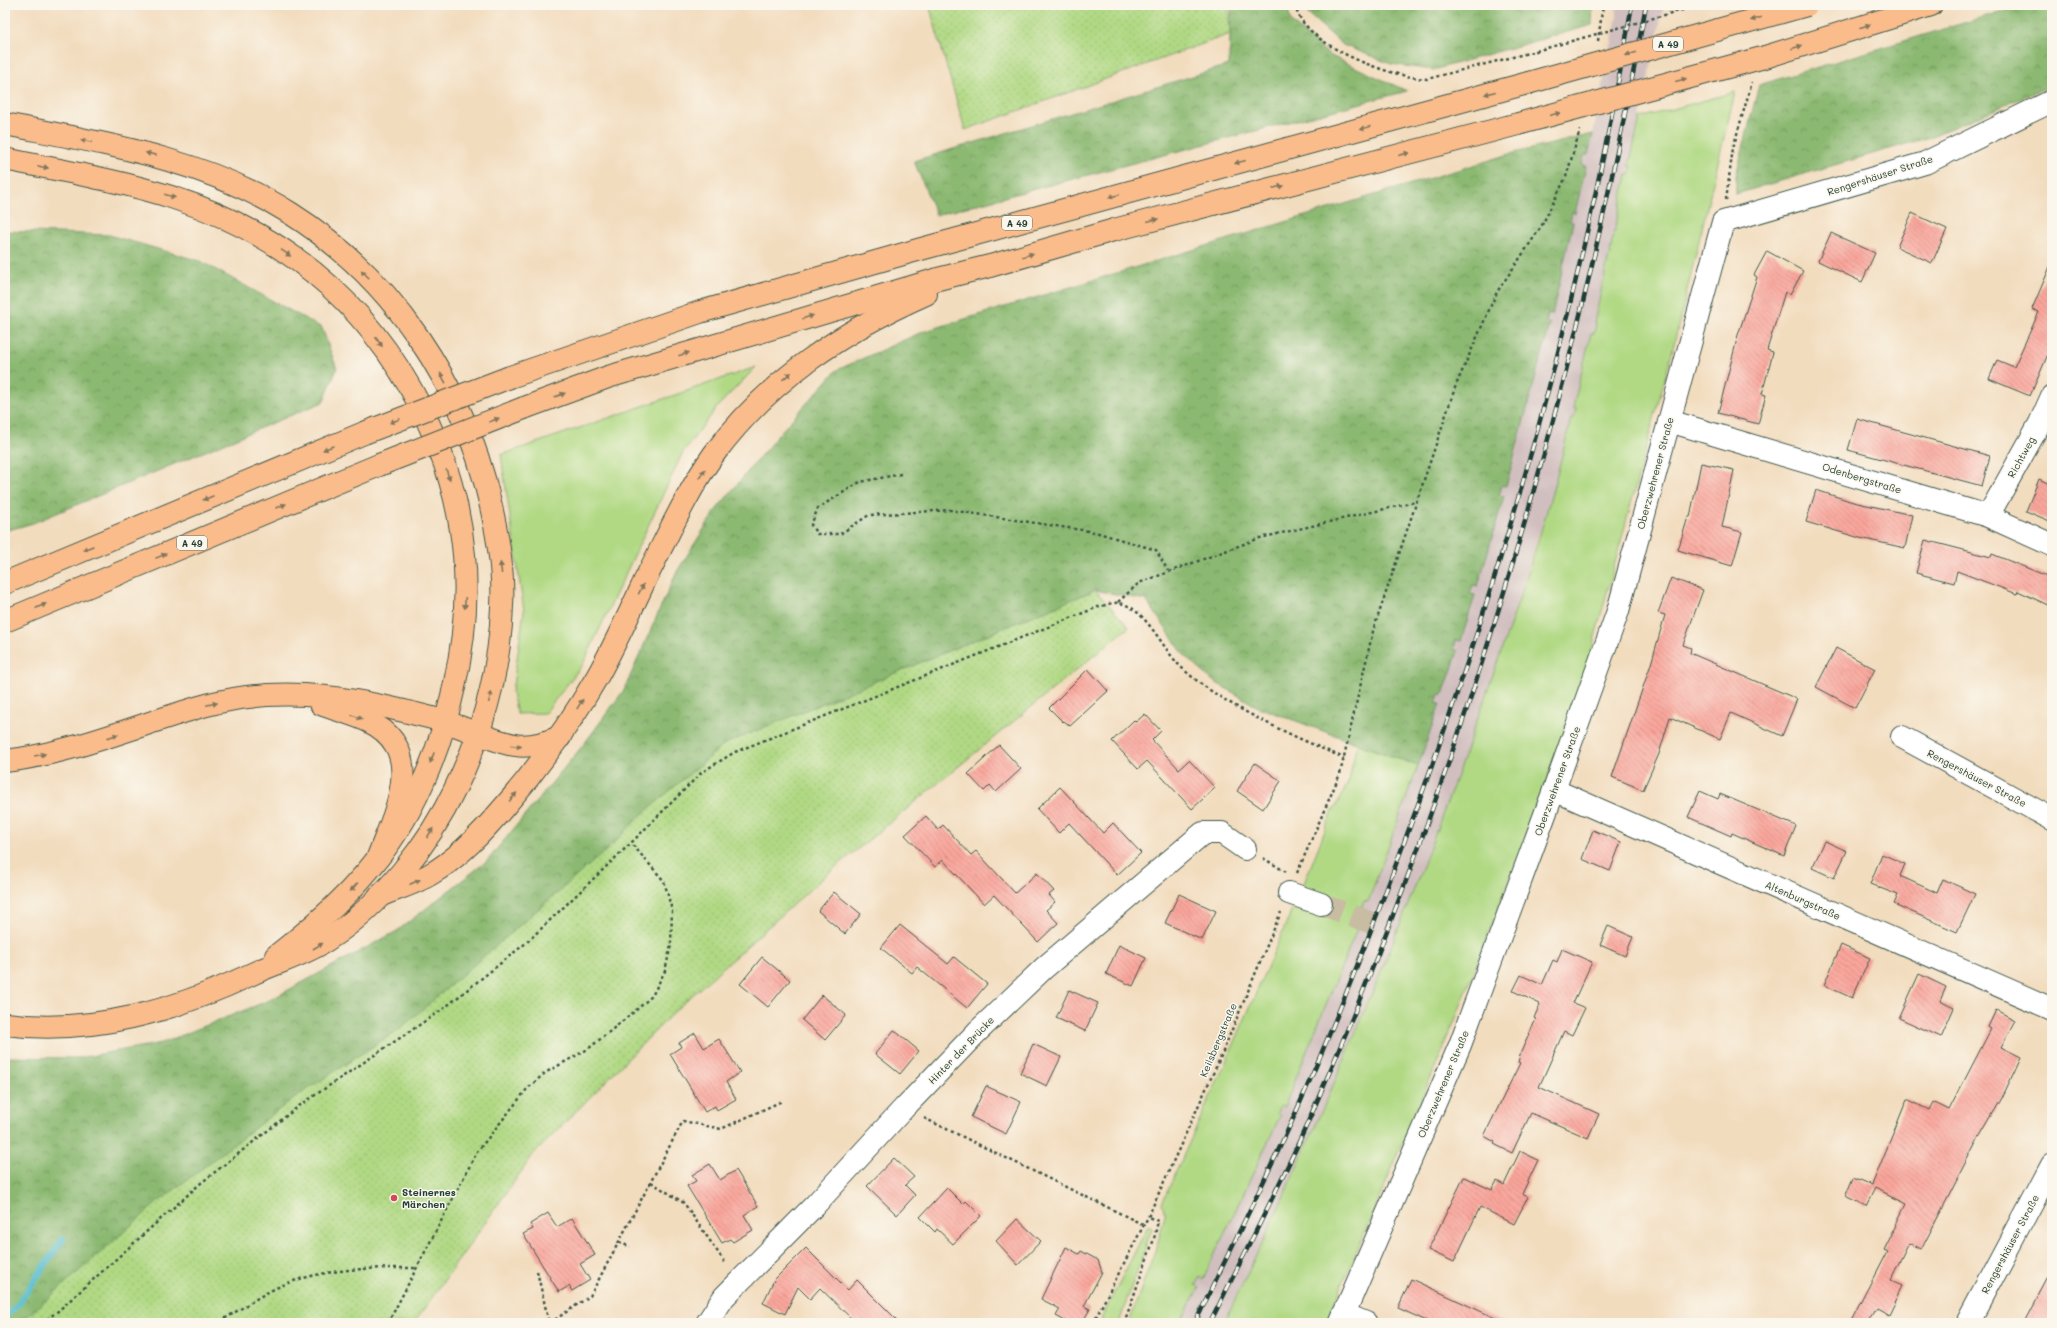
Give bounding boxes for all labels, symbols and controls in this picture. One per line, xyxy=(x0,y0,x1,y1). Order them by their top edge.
one-way arrow xyxy=(1750,16,1762,22)
one-way arrow xyxy=(1860,23,1872,29)
road number: A 49 xyxy=(1653,37,1683,51)
one-way arrow xyxy=(1791,44,1803,50)
one-way arrow xyxy=(1625,51,1637,57)
one-way arrow xyxy=(1675,77,1687,83)
one-way arrow xyxy=(1484,91,1497,97)
one-way arrow xyxy=(1549,111,1561,117)
one-way arrow xyxy=(1359,125,1371,131)
one-way arrow xyxy=(80,137,92,143)
one-way arrow xyxy=(1398,150,1410,156)
one-way arrow xyxy=(145,151,157,157)
street label: Rengershäuser Straße xyxy=(1825,151,1935,199)
one-way arrow xyxy=(1233,159,1245,165)
one-way arrow xyxy=(37,164,49,170)
one-way arrow xyxy=(1272,184,1285,190)
one-way arrow xyxy=(164,193,176,199)
one-way arrow xyxy=(1108,193,1120,199)
road number: A 49 xyxy=(1002,216,1032,230)
one-way arrow xyxy=(1146,216,1159,222)
one-way arrow xyxy=(281,249,291,257)
one-way arrow xyxy=(1022,252,1034,258)
one-way arrow xyxy=(360,269,370,279)
one-way arrow xyxy=(803,314,815,320)
one-way arrow xyxy=(375,337,384,348)
one-way arrow xyxy=(678,351,690,357)
one-way arrow xyxy=(440,372,447,384)
one-way arrow xyxy=(781,372,792,381)
one-way arrow xyxy=(555,391,567,397)
street label: Oberzwehrener Straße xyxy=(1633,415,1677,531)
one-way arrow xyxy=(488,417,499,423)
one-way arrow xyxy=(390,418,401,424)
street label: Richtweg xyxy=(2004,434,2038,480)
one-way arrow xyxy=(322,445,334,451)
street label: Odenbergstraße xyxy=(1821,459,1903,497)
one-way arrow xyxy=(698,468,705,480)
one-way arrow xyxy=(445,469,451,481)
one-way arrow xyxy=(202,496,214,502)
one-way arrow xyxy=(275,503,286,509)
road number: A 49 xyxy=(177,536,207,550)
one-way arrow xyxy=(82,546,94,552)
one-way arrow xyxy=(155,552,167,558)
one-way arrow xyxy=(498,562,504,574)
one-way arrow xyxy=(638,583,644,594)
one-way arrow xyxy=(462,597,468,610)
one-way arrow xyxy=(35,602,47,608)
one-way arrow xyxy=(487,691,493,703)
one-way arrow xyxy=(577,698,584,709)
one-way arrow xyxy=(206,700,219,706)
one-way arrow xyxy=(351,714,363,720)
street label: Oberzwehrener Straße xyxy=(1531,724,1583,838)
one-way arrow xyxy=(107,733,119,739)
one-way arrow xyxy=(510,743,522,749)
street label: Rengershäuser Straße xyxy=(1925,746,2029,810)
one-way arrow xyxy=(34,752,47,758)
one-way arrow xyxy=(428,753,434,765)
one-way arrow xyxy=(508,792,517,802)
one-way arrow xyxy=(427,827,434,839)
street label: Altenburgstraße xyxy=(1763,877,1843,923)
one-way arrow xyxy=(410,878,422,884)
one-way arrow xyxy=(349,882,358,892)
one-way arrow xyxy=(312,942,324,949)
street label: Keilsbergstraße xyxy=(1196,1001,1240,1079)
street label: Hinter der Brücke xyxy=(925,1013,997,1087)
street label: Oberzwehrener Straße xyxy=(1414,1028,1472,1140)
place label: Steinernes Märchen xyxy=(402,1185,456,1211)
street label: Rengershäuser Straße xyxy=(1978,1192,2042,1296)
marker: Steinernes Märchen xyxy=(389,1193,399,1203)

